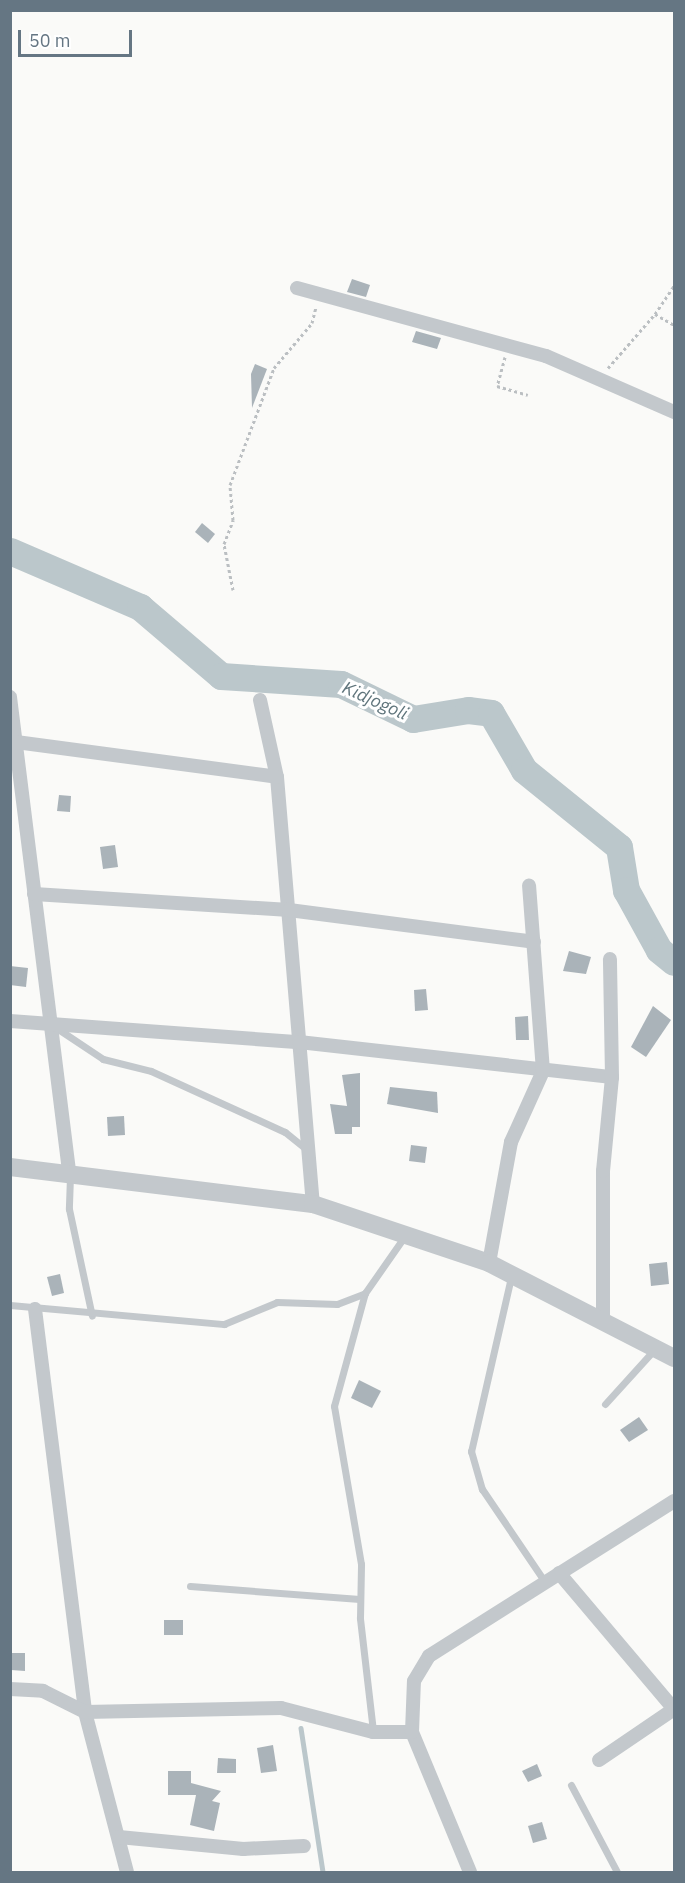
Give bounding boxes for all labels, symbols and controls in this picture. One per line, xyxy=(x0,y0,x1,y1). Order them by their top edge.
scale bar xyxy=(21,18,135,56)
text: 50 m xyxy=(29,29,71,52)
water label: Kidjogoli xyxy=(339,677,411,725)

